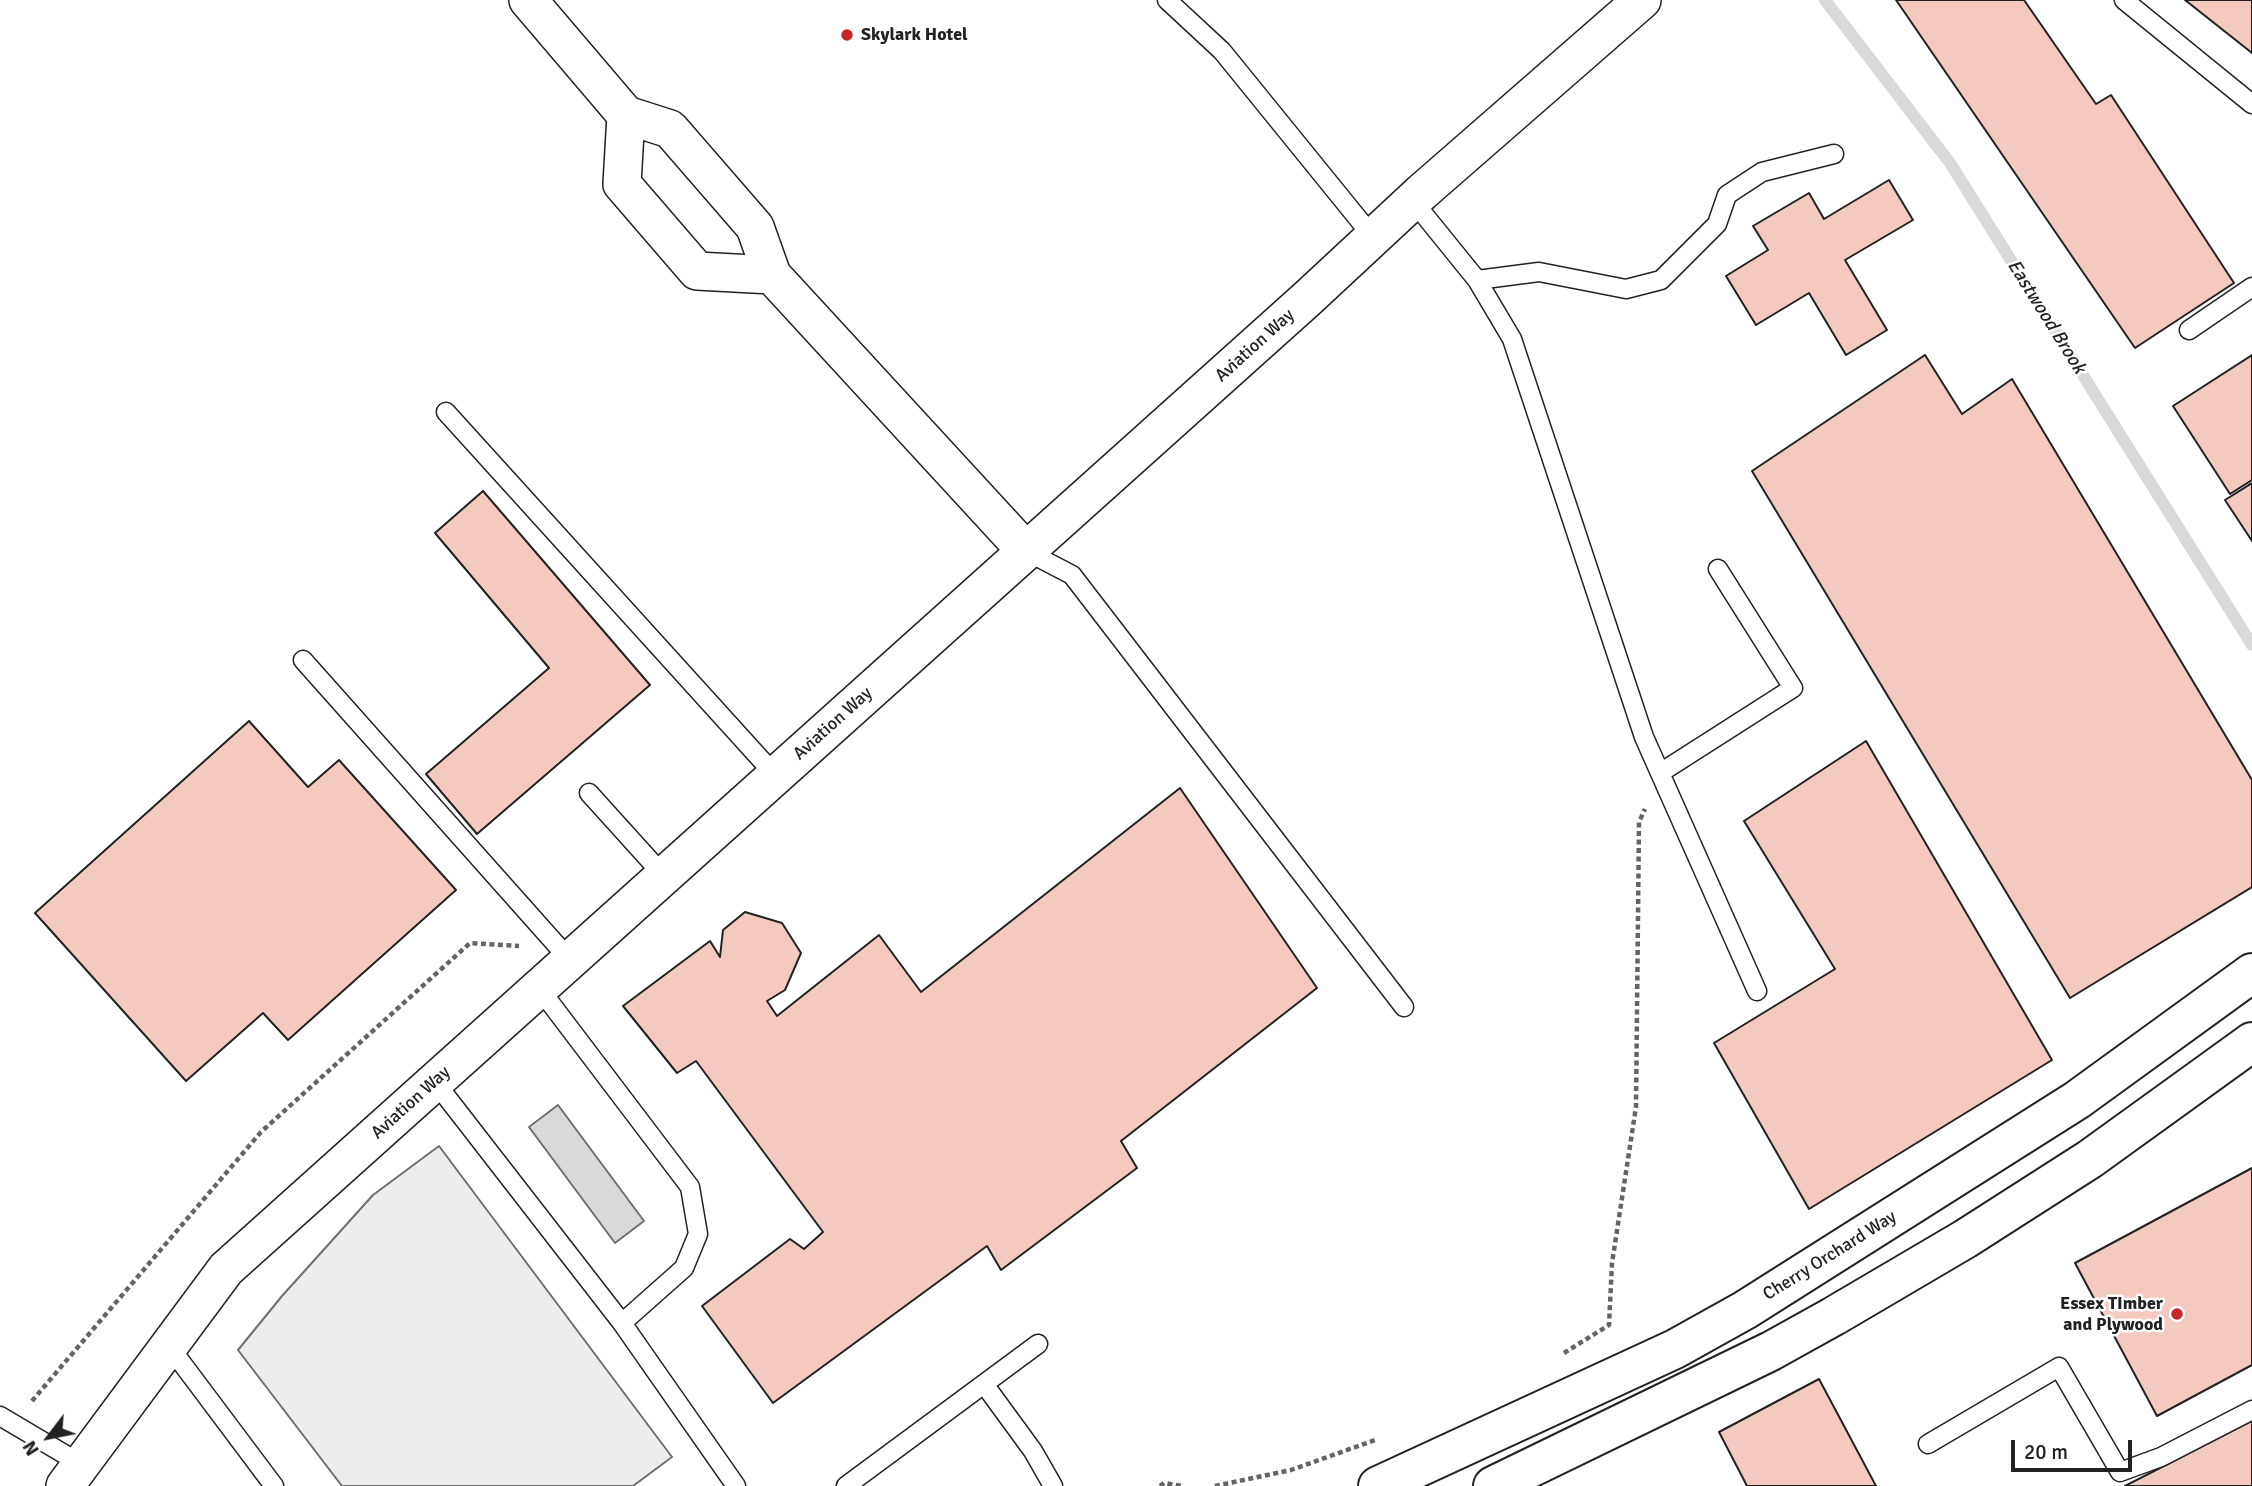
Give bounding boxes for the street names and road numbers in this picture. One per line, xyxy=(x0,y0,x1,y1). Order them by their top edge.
street label: Aviation Way xyxy=(1211,305,1299,387)
street label: Aviation Way xyxy=(789,683,877,765)
street label: Aviation Way xyxy=(367,1062,455,1144)
street label: Cherry Orchard Way xyxy=(1759,1206,1901,1306)

